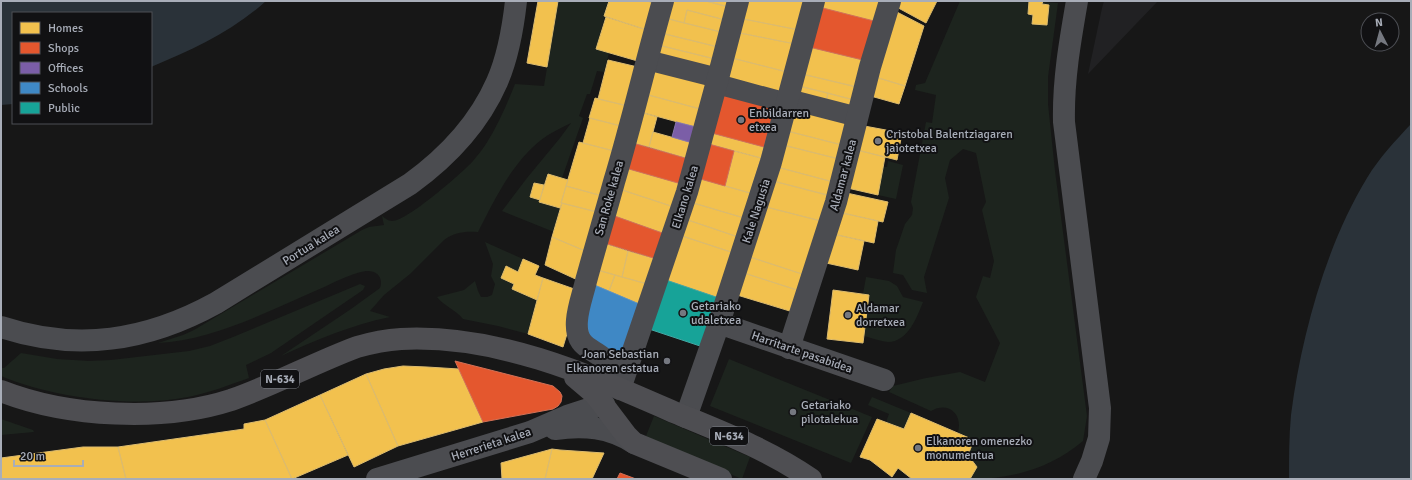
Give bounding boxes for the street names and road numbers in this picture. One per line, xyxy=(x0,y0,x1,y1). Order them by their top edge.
street label: Aldamar kalea xyxy=(827,138,860,213)
street label: San Roke kalea xyxy=(592,159,627,237)
street label: Elkano kalea xyxy=(669,164,702,231)
street label: Kale Nagusia xyxy=(739,177,774,245)
street label: Portua kalea xyxy=(280,222,343,269)
street label: Harritarte pasabidea xyxy=(749,328,854,377)
road number: N-634 xyxy=(261,370,299,388)
street label: Herrerieta kalea xyxy=(449,425,533,464)
road number: N-634 xyxy=(710,427,748,445)

